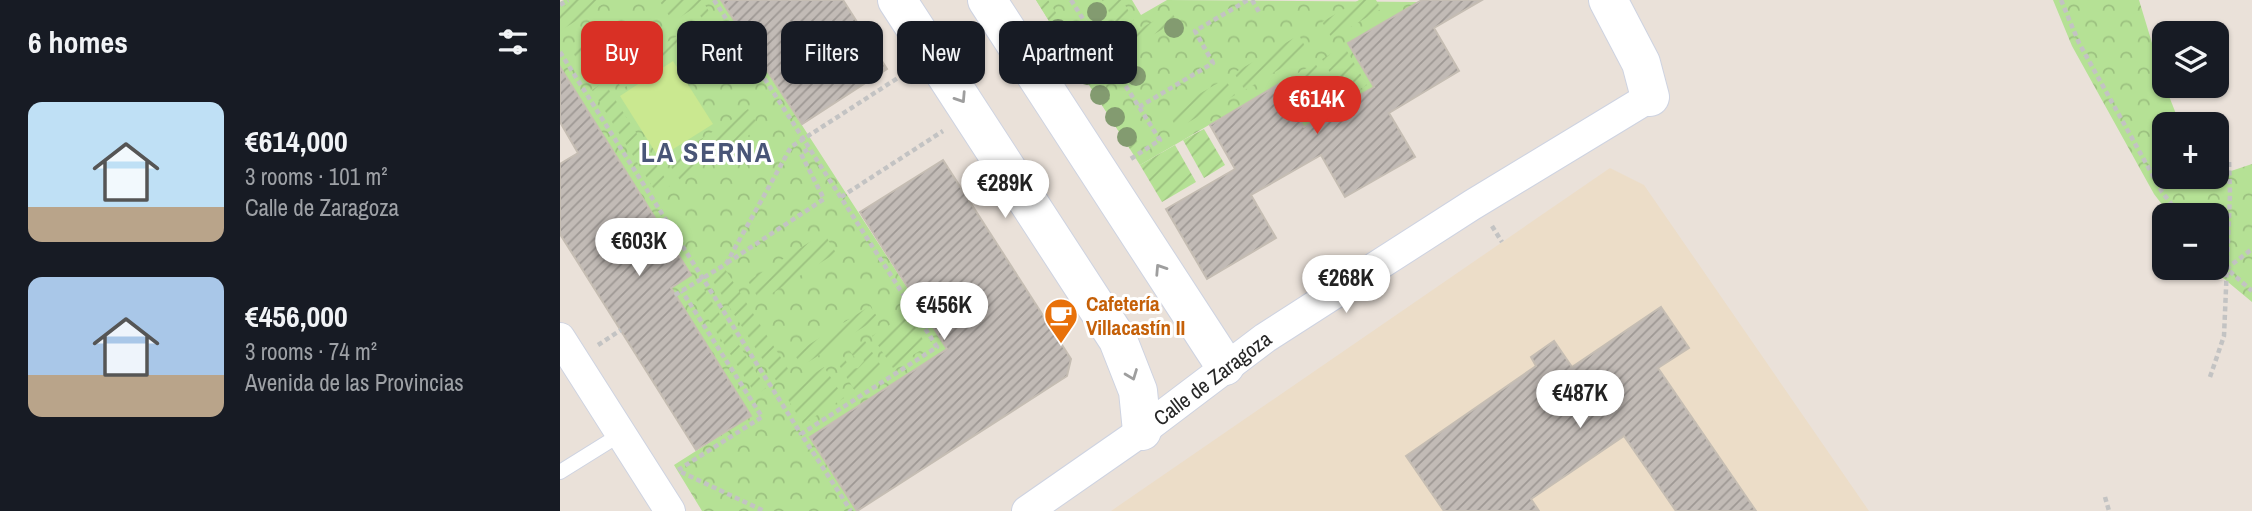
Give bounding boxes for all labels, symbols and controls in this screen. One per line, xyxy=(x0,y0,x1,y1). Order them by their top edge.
chip: Buy xyxy=(581,21,663,84)
chip: Rent xyxy=(677,21,767,84)
chip: Filters xyxy=(781,21,883,84)
chip: New xyxy=(897,21,985,84)
chip: Apartment xyxy=(999,21,1137,84)
map controls xyxy=(2152,21,2229,280)
button: layers xyxy=(2152,21,2229,98)
text: 6 homes xyxy=(28,22,128,62)
icon: filters xyxy=(494,23,532,61)
pin: €614K xyxy=(1268,76,1366,136)
text: €614K xyxy=(1289,83,1345,114)
one-way arrow xyxy=(953,90,966,103)
button: + xyxy=(2152,112,2229,189)
text: €614,000 xyxy=(245,121,348,161)
icon: home xyxy=(84,130,168,214)
district label: LA SERNA xyxy=(641,133,773,171)
pin: €289K xyxy=(956,160,1054,220)
text: 3 rooms · 101 m² xyxy=(245,161,388,192)
text: €289K xyxy=(977,167,1033,198)
text: Calle de Zaragoza xyxy=(245,192,399,223)
button: − xyxy=(2152,203,2229,280)
pin: €603K xyxy=(590,218,688,278)
text: €603K xyxy=(611,225,667,256)
pin: €268K xyxy=(1297,256,1395,315)
text: €268K xyxy=(1318,262,1374,293)
one-way arrow xyxy=(1156,263,1169,276)
pin: €456K xyxy=(895,282,993,342)
text: €456K xyxy=(916,289,972,320)
place label: Cafetería Villacastín II xyxy=(1086,289,1185,342)
text: €456,000 xyxy=(245,296,348,336)
cafe icon: Cafetería Villacastín II xyxy=(1042,296,1080,345)
icon: home xyxy=(84,305,168,389)
street label: Calle de Zaragoza xyxy=(1147,324,1277,432)
text: 3 rooms · 74 m² xyxy=(245,336,377,367)
text: Avenida de las Provincias xyxy=(245,367,464,398)
one-way arrow xyxy=(1123,368,1137,380)
pin: €487K xyxy=(1531,370,1629,430)
text: €487K xyxy=(1552,377,1608,408)

